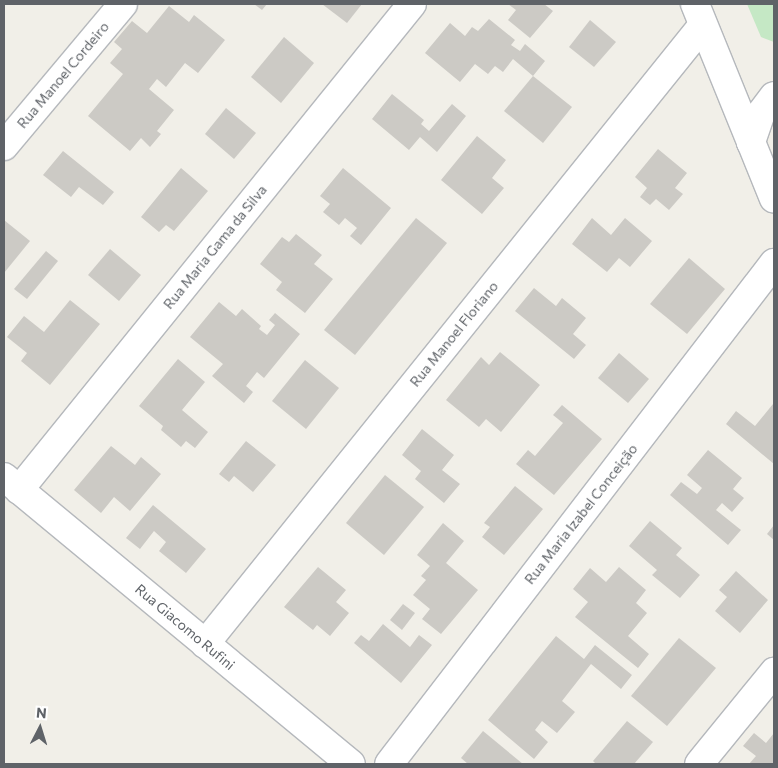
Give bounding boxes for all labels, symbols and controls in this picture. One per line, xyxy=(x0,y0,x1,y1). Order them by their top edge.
street label: Rua Manoel Cordeiro xyxy=(14,18,112,132)
street label: Rua Maria Gama da Silva xyxy=(160,182,270,312)
street label: Rua Manoel Floriano xyxy=(406,278,502,390)
street label: Rua Maria Izabel Conceição xyxy=(521,440,641,588)
street label: Rua Giacomo Rufini xyxy=(132,580,238,674)
north arrow xyxy=(15,703,65,753)
text: N xyxy=(35,704,47,721)

